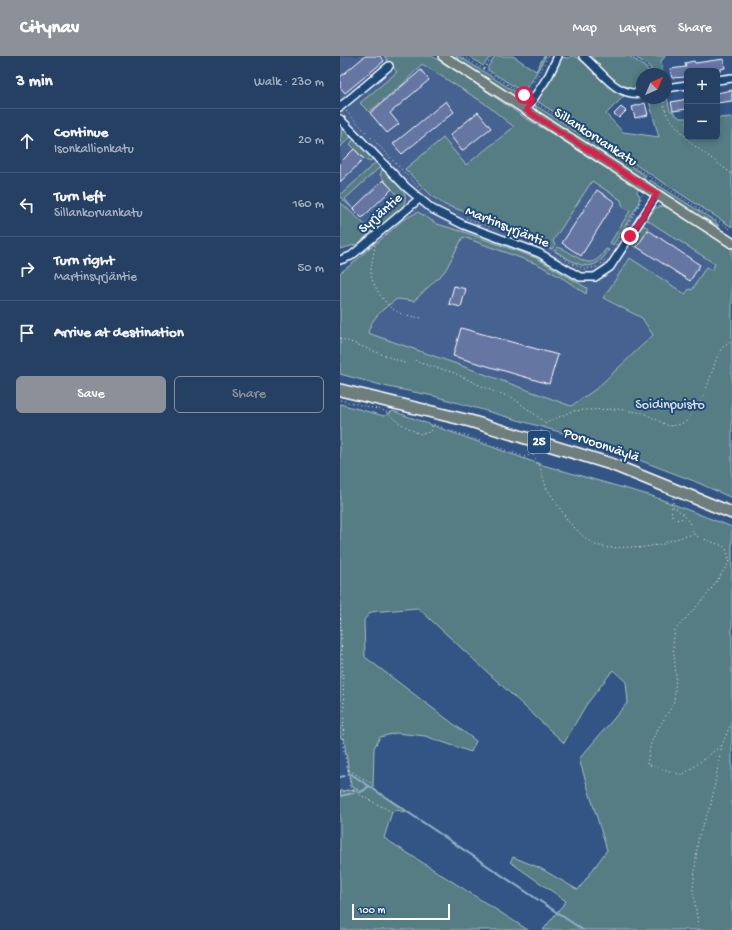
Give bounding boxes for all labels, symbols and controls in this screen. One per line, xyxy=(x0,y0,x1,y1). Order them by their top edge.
text: Citynav xyxy=(20,17,79,40)
text: Map xyxy=(573,20,597,37)
text: Layers xyxy=(619,20,656,37)
text: Share xyxy=(678,20,712,37)
north arrow xyxy=(636,68,672,104)
map controls xyxy=(684,68,720,140)
button: + xyxy=(684,68,720,104)
text: 3 min xyxy=(16,72,53,92)
text: Walk · 230 m xyxy=(254,75,324,90)
route start xyxy=(515,86,533,104)
button: − xyxy=(684,104,720,140)
street label: Sillankorvankatu xyxy=(550,105,640,171)
text: Continue xyxy=(54,124,108,142)
icon: ahead xyxy=(16,130,38,152)
text: 20 m xyxy=(298,133,324,148)
text: Isonkallionkatu xyxy=(54,142,134,157)
text: Turn left xyxy=(54,188,105,206)
street label: Syrjäntie xyxy=(355,190,407,238)
icon: left xyxy=(16,194,38,216)
text: 160 m xyxy=(292,197,324,212)
street label: Martinsyrjäntie xyxy=(462,203,552,253)
text: Sillankorvankatu xyxy=(54,206,143,221)
route end xyxy=(621,227,639,245)
text: Turn right xyxy=(54,252,114,270)
icon: right xyxy=(16,258,38,280)
text: 50 m xyxy=(297,261,324,276)
text: Martinsyrjäntie xyxy=(54,270,137,285)
icon: arrive xyxy=(16,322,38,344)
text: Arrive at destination xyxy=(54,324,184,342)
button: Save xyxy=(16,376,166,413)
button: Share xyxy=(174,376,324,413)
park label: Soidinpuisto xyxy=(635,397,705,414)
street label: Porvoonväylä xyxy=(560,425,642,467)
road number: 25 xyxy=(528,431,550,453)
scale bar xyxy=(352,902,450,921)
text: 100 m xyxy=(358,905,385,917)

